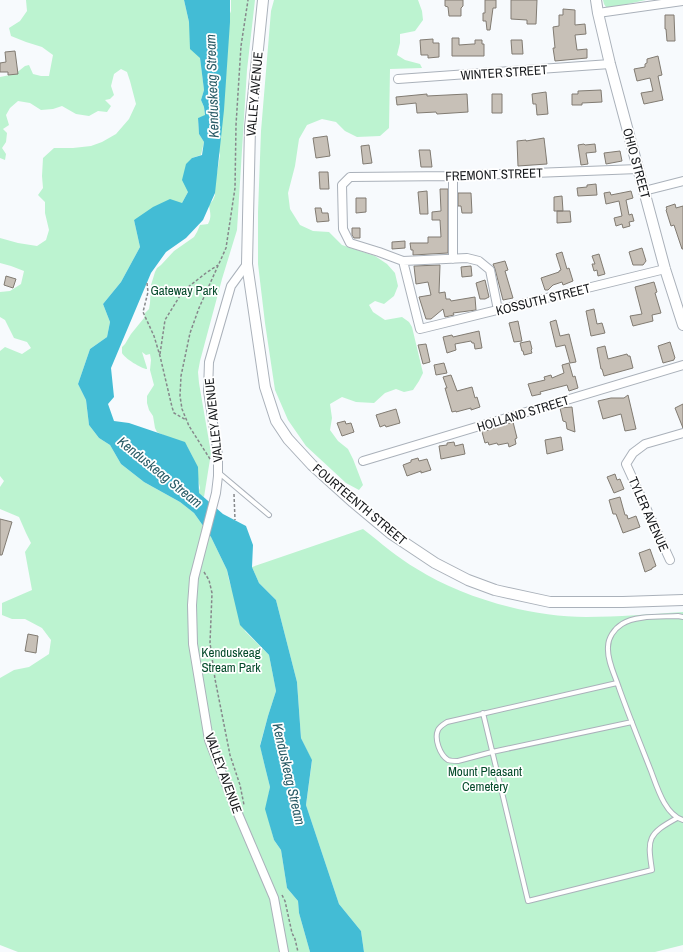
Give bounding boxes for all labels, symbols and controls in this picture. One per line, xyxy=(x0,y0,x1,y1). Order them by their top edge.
water label: Kenduskeag Stream xyxy=(201,34,223,138)
street label: VALLEY AVENUE xyxy=(242,51,267,137)
street label: WINTER STREET xyxy=(460,61,549,84)
street label: OHIO STREET xyxy=(619,126,654,201)
street label: FREMONT STREET xyxy=(445,164,544,185)
street label: KOSSUTH STREET xyxy=(494,279,592,319)
park label: Gateway Park xyxy=(151,282,218,299)
street label: VALLEY AVENUE xyxy=(201,377,226,463)
street label: HOLLAND STREET xyxy=(475,391,572,436)
water label: Kenduskeag Stream xyxy=(114,432,206,512)
street label: FOURTEENTH STREET xyxy=(309,460,411,549)
street label: TYLER AVENUE xyxy=(625,474,673,554)
park label: Kenduskeag Stream Park xyxy=(201,644,261,676)
water label: Kenduskeag Stream xyxy=(269,721,309,827)
street label: VALLEY AVENUE xyxy=(201,730,246,816)
park label: Mount Pleasant Cemetery xyxy=(448,763,522,795)

